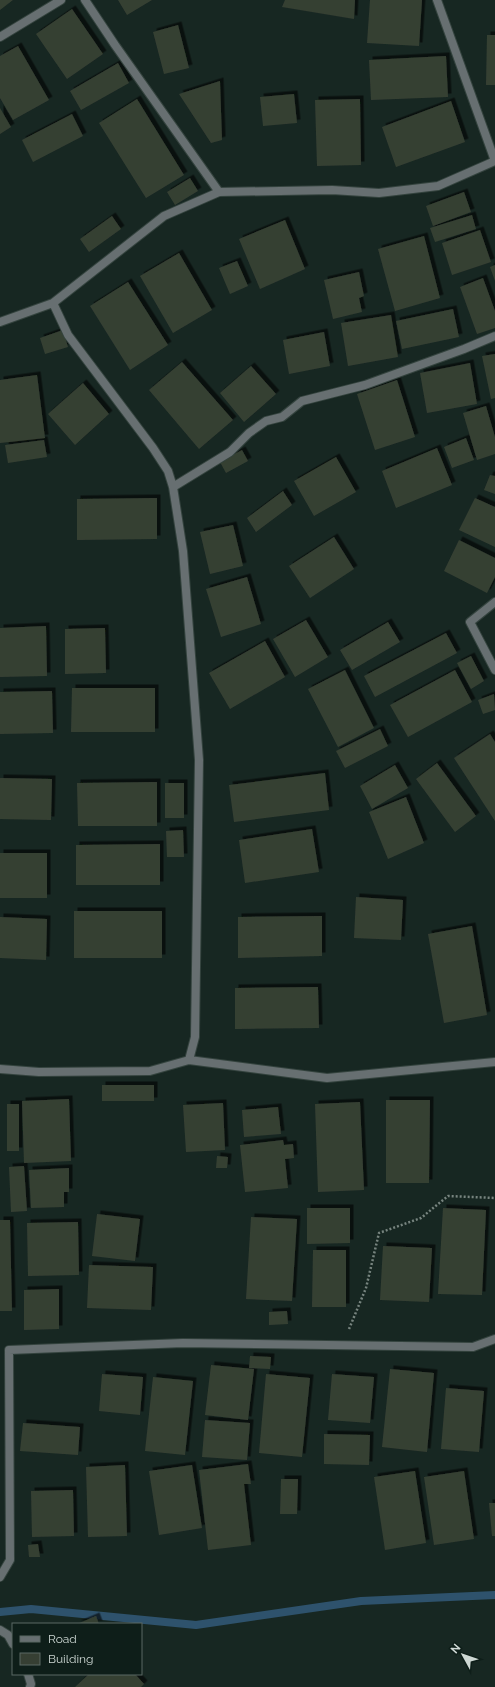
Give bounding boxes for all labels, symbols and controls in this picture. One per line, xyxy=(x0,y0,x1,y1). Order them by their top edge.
legend xyxy=(12,1623,142,1675)
text: Road xyxy=(48,1632,77,1646)
north arrow xyxy=(443,1635,483,1675)
text: N xyxy=(448,1641,463,1656)
text: Building xyxy=(48,1652,94,1666)

